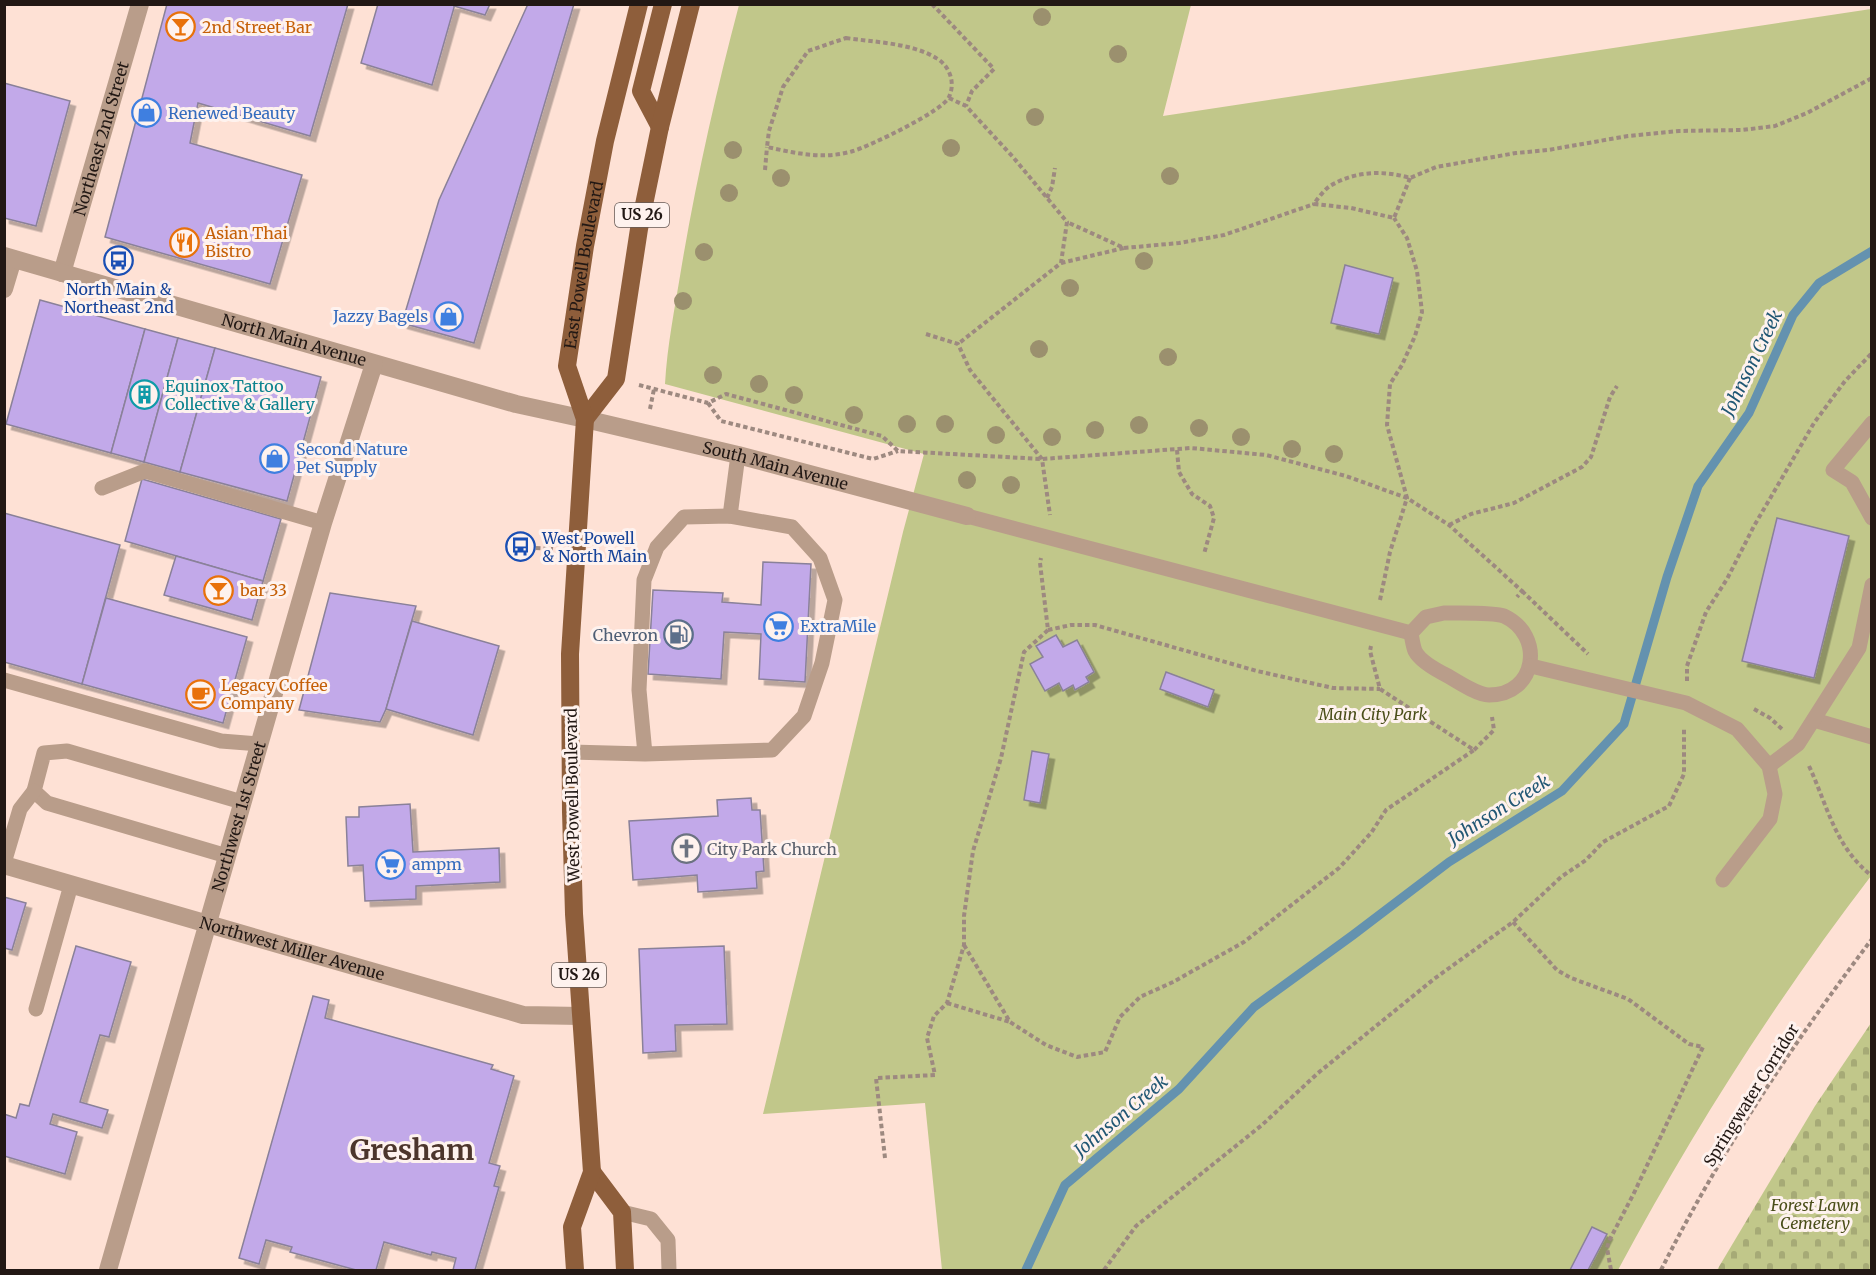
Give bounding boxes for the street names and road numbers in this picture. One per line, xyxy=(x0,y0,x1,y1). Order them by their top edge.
street label: Northeast 2nd Street xyxy=(69,58,133,218)
street label: East Powell Boulevard xyxy=(560,179,607,350)
road number: US 26 xyxy=(615,203,669,227)
street label: North Main Avenue xyxy=(220,309,369,370)
street label: South Main Avenue xyxy=(701,437,850,494)
street label: West Powell Boulevard xyxy=(560,707,584,883)
street label: Northwest 1st Street xyxy=(207,738,270,894)
street label: Northwest Miller Avenue xyxy=(197,912,387,984)
road number: US 26 xyxy=(552,963,606,987)
street label: Springwater Corridor xyxy=(1699,1020,1803,1170)

